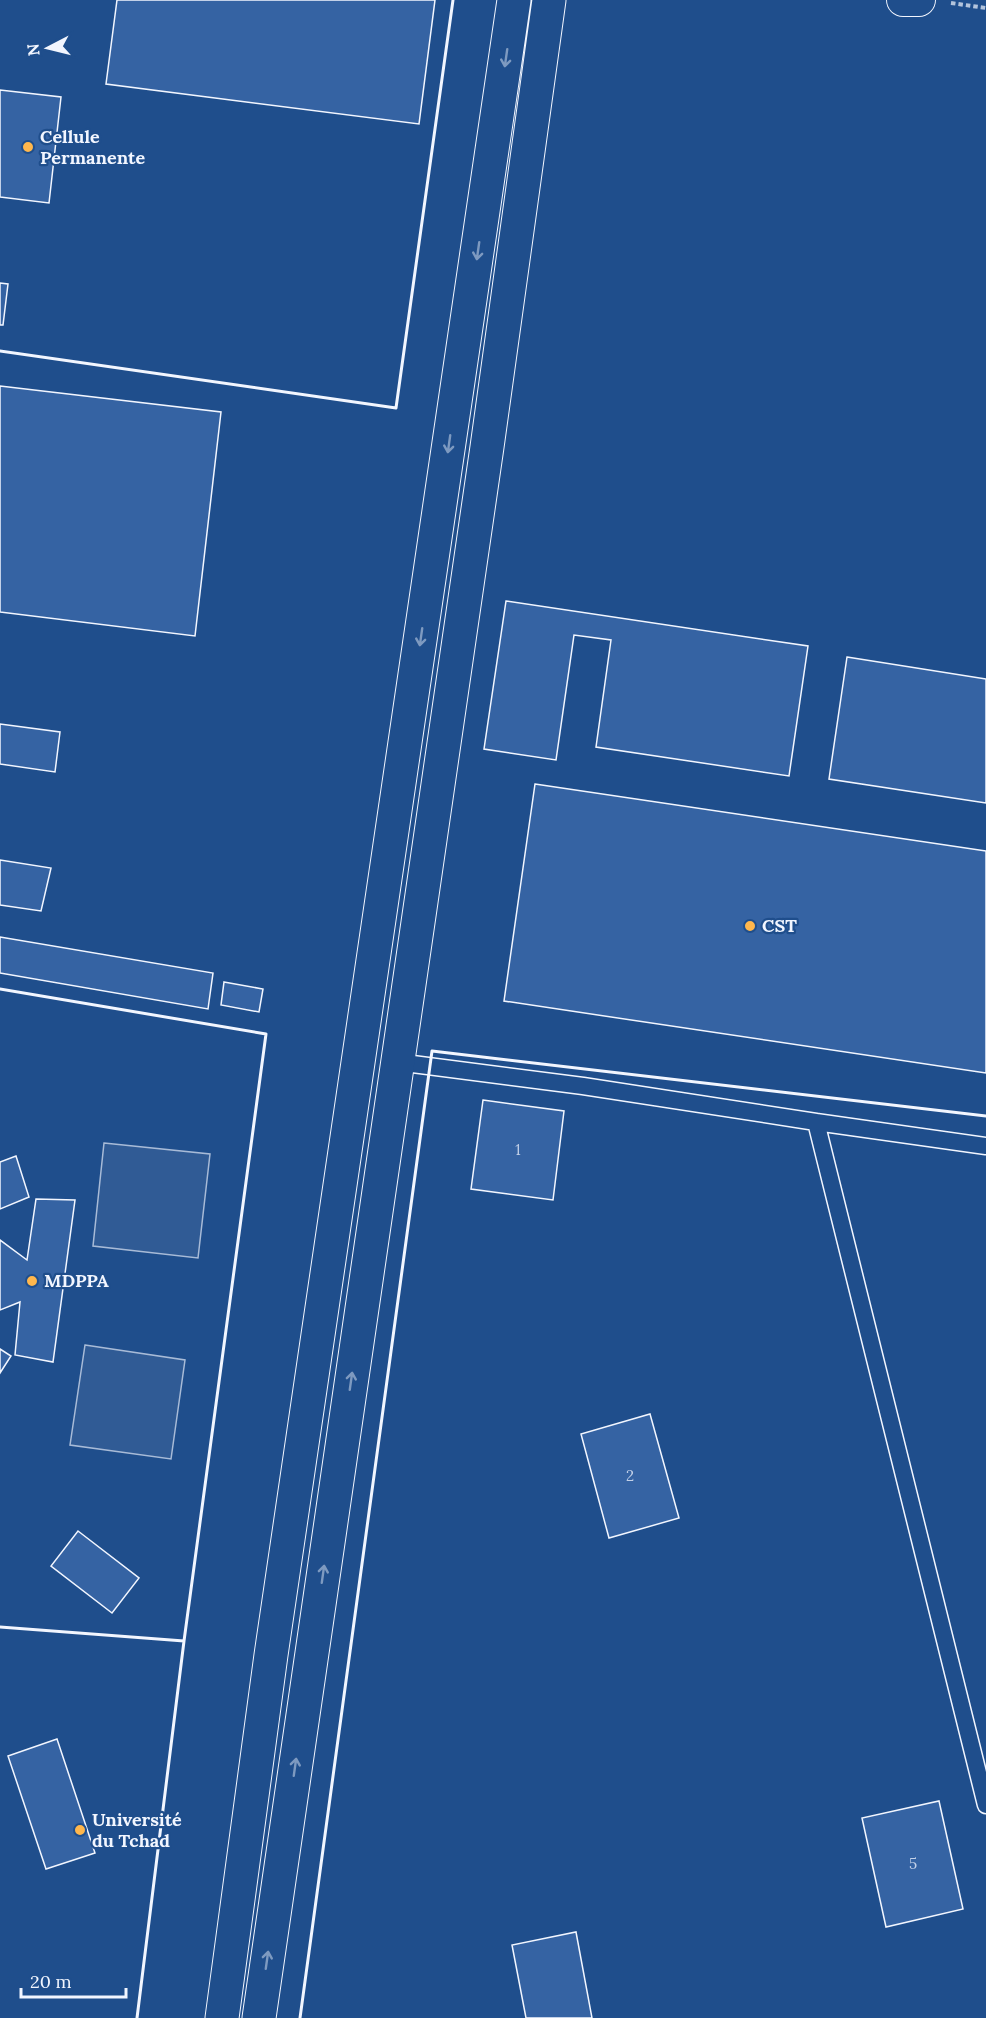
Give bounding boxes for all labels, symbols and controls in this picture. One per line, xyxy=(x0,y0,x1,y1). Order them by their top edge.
north arrow xyxy=(18,18,78,78)
text: N xyxy=(22,42,44,57)
one-way arrow xyxy=(500,48,511,67)
place label: Cellule Permanente xyxy=(40,125,145,169)
marker: Cellule Permanente xyxy=(21,140,35,154)
one-way arrow xyxy=(472,240,483,260)
one-way arrow xyxy=(444,433,455,453)
one-way arrow xyxy=(415,626,426,646)
place label: CST xyxy=(762,914,797,937)
marker: CST xyxy=(743,919,757,933)
house number: 1 xyxy=(515,1140,521,1159)
place label: MDPPA xyxy=(44,1269,109,1292)
marker: MDPPA xyxy=(25,1274,39,1288)
one-way arrow xyxy=(345,1372,356,1391)
house number: 2 xyxy=(626,1466,634,1485)
one-way arrow xyxy=(317,1565,328,1585)
one-way arrow xyxy=(290,1758,301,1778)
place label: Université du Tchad xyxy=(92,1808,182,1852)
marker: Université du Tchad xyxy=(73,1823,87,1837)
house number: 5 xyxy=(909,1854,917,1873)
one-way arrow xyxy=(262,1951,273,1971)
scale bar xyxy=(21,1961,126,1999)
text: 20 m xyxy=(30,1970,72,1993)

